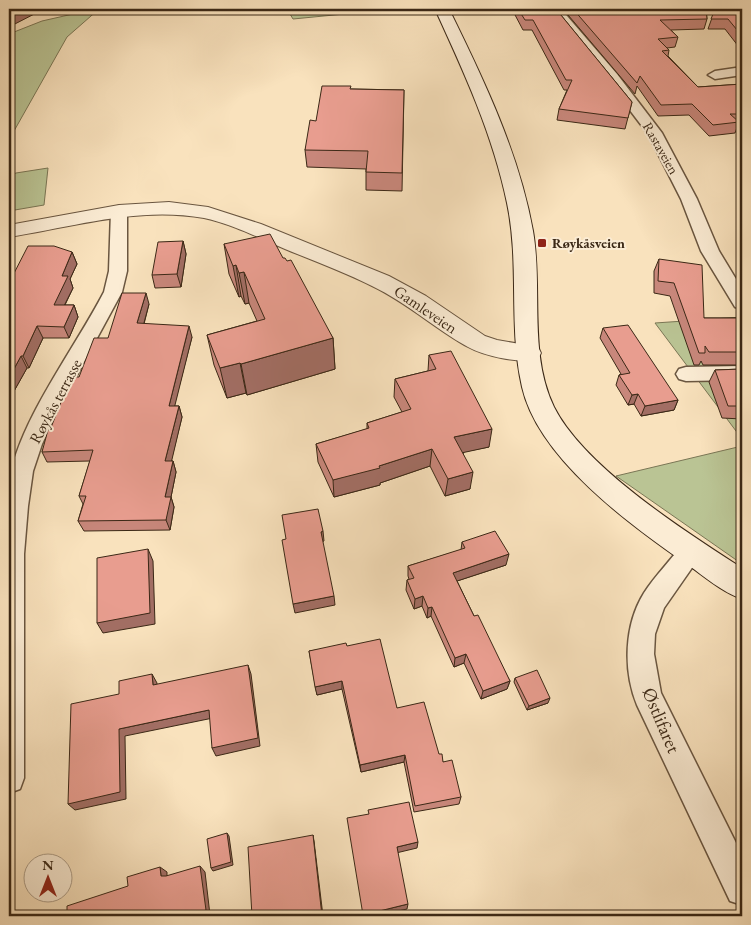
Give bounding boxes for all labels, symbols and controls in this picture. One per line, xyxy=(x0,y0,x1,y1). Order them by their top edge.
street label: Rastaveien xyxy=(639,119,683,178)
place label: Røykåsveien xyxy=(552,234,625,252)
marker: Røykåsveien xyxy=(536,237,548,249)
street label: Gamleveien xyxy=(390,281,462,339)
street label: Røykås terrasse xyxy=(24,355,87,447)
street label: Østlifaret xyxy=(637,684,687,757)
north arrow xyxy=(22,852,72,902)
text: N xyxy=(42,856,54,874)

